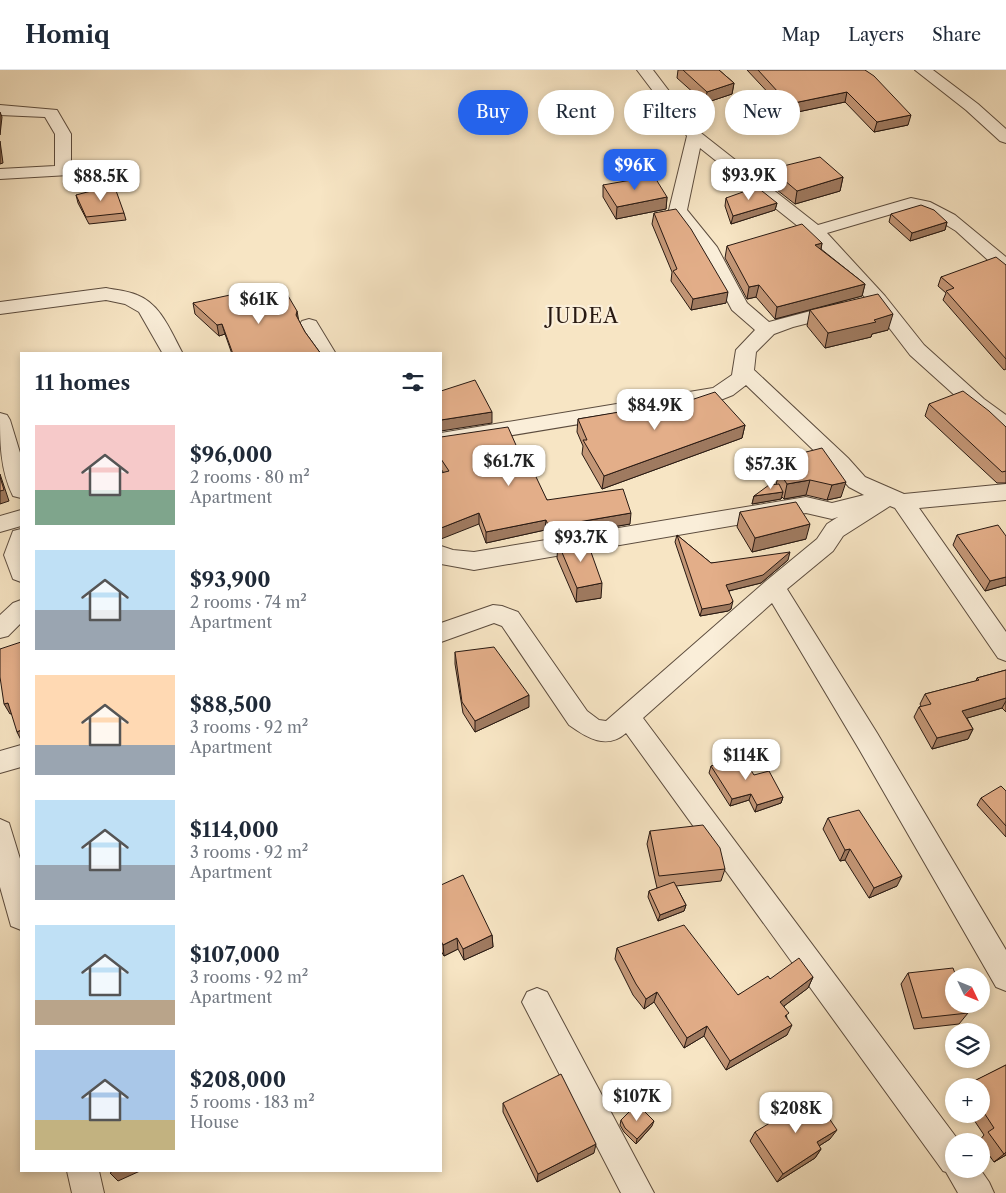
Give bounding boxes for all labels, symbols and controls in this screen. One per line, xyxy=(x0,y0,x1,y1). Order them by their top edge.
text: Homiq xyxy=(25,20,110,49)
text: Map xyxy=(782,24,820,46)
text: Layers xyxy=(848,24,904,46)
text: Share xyxy=(932,24,981,46)
chip: Buy xyxy=(458,90,528,135)
chip: Rent xyxy=(538,90,614,135)
chip: Filters xyxy=(624,90,715,135)
chip: New xyxy=(725,90,800,135)
pin: $96K xyxy=(605,148,665,191)
text: $96K xyxy=(615,155,655,175)
pin: $93.9K xyxy=(708,158,790,201)
pin: $88.5K xyxy=(60,160,142,202)
text: $93.9K xyxy=(722,165,776,185)
text: $88.5K xyxy=(74,166,128,186)
pin: $61K xyxy=(229,282,289,325)
text: $61K xyxy=(240,289,278,309)
district label: JUDEA xyxy=(544,304,619,328)
icon: filters xyxy=(399,368,427,396)
text: 11 homes xyxy=(35,370,130,395)
pin: $84.9K xyxy=(614,388,696,431)
text: $84.9K xyxy=(628,395,682,415)
text: $96,000 xyxy=(190,442,272,467)
pin: $61.7K xyxy=(468,444,550,487)
icon: home xyxy=(75,445,135,505)
pin: $57.3K xyxy=(730,448,812,490)
text: $61.7K xyxy=(483,451,535,471)
text: $57.3K xyxy=(745,454,797,474)
text: 2 rooms · 80 m² xyxy=(190,467,310,487)
text: Apartment xyxy=(190,487,272,507)
pin: $93.7K xyxy=(540,520,622,563)
text: $93.7K xyxy=(555,527,607,547)
text: $93,900 xyxy=(190,567,271,592)
icon: home xyxy=(75,570,135,630)
text: 2 rooms · 74 m² xyxy=(190,592,307,612)
text: Apartment xyxy=(190,612,272,632)
text: $88,500 xyxy=(190,692,272,717)
icon: home xyxy=(75,695,135,755)
text: 3 rooms · 92 m² xyxy=(190,717,308,737)
text: Apartment xyxy=(190,737,272,757)
pin: $114K xyxy=(711,738,781,781)
text: $114K xyxy=(723,745,769,765)
text: $114,000 xyxy=(190,817,279,842)
icon: home xyxy=(75,820,135,880)
text: 3 rooms · 92 m² xyxy=(190,842,308,862)
text: Apartment xyxy=(190,862,272,882)
text: $107,000 xyxy=(190,942,280,967)
icon: home xyxy=(75,945,135,1005)
text: 3 rooms · 92 m² xyxy=(190,967,308,987)
north arrow xyxy=(945,968,990,1012)
map controls xyxy=(945,968,990,1178)
text: Apartment xyxy=(190,987,272,1007)
button: layers xyxy=(945,1023,990,1068)
text: $208,000 xyxy=(190,1067,286,1092)
icon: home xyxy=(75,1070,135,1130)
button: + xyxy=(945,1078,990,1123)
pin: $107K xyxy=(602,1080,672,1122)
text: $107K xyxy=(613,1086,661,1106)
text: 5 rooms · 183 m² xyxy=(190,1092,315,1112)
pin: $208K xyxy=(761,1092,831,1134)
text: $208K xyxy=(770,1098,822,1118)
text: House xyxy=(190,1112,239,1132)
button: − xyxy=(945,1133,990,1178)

